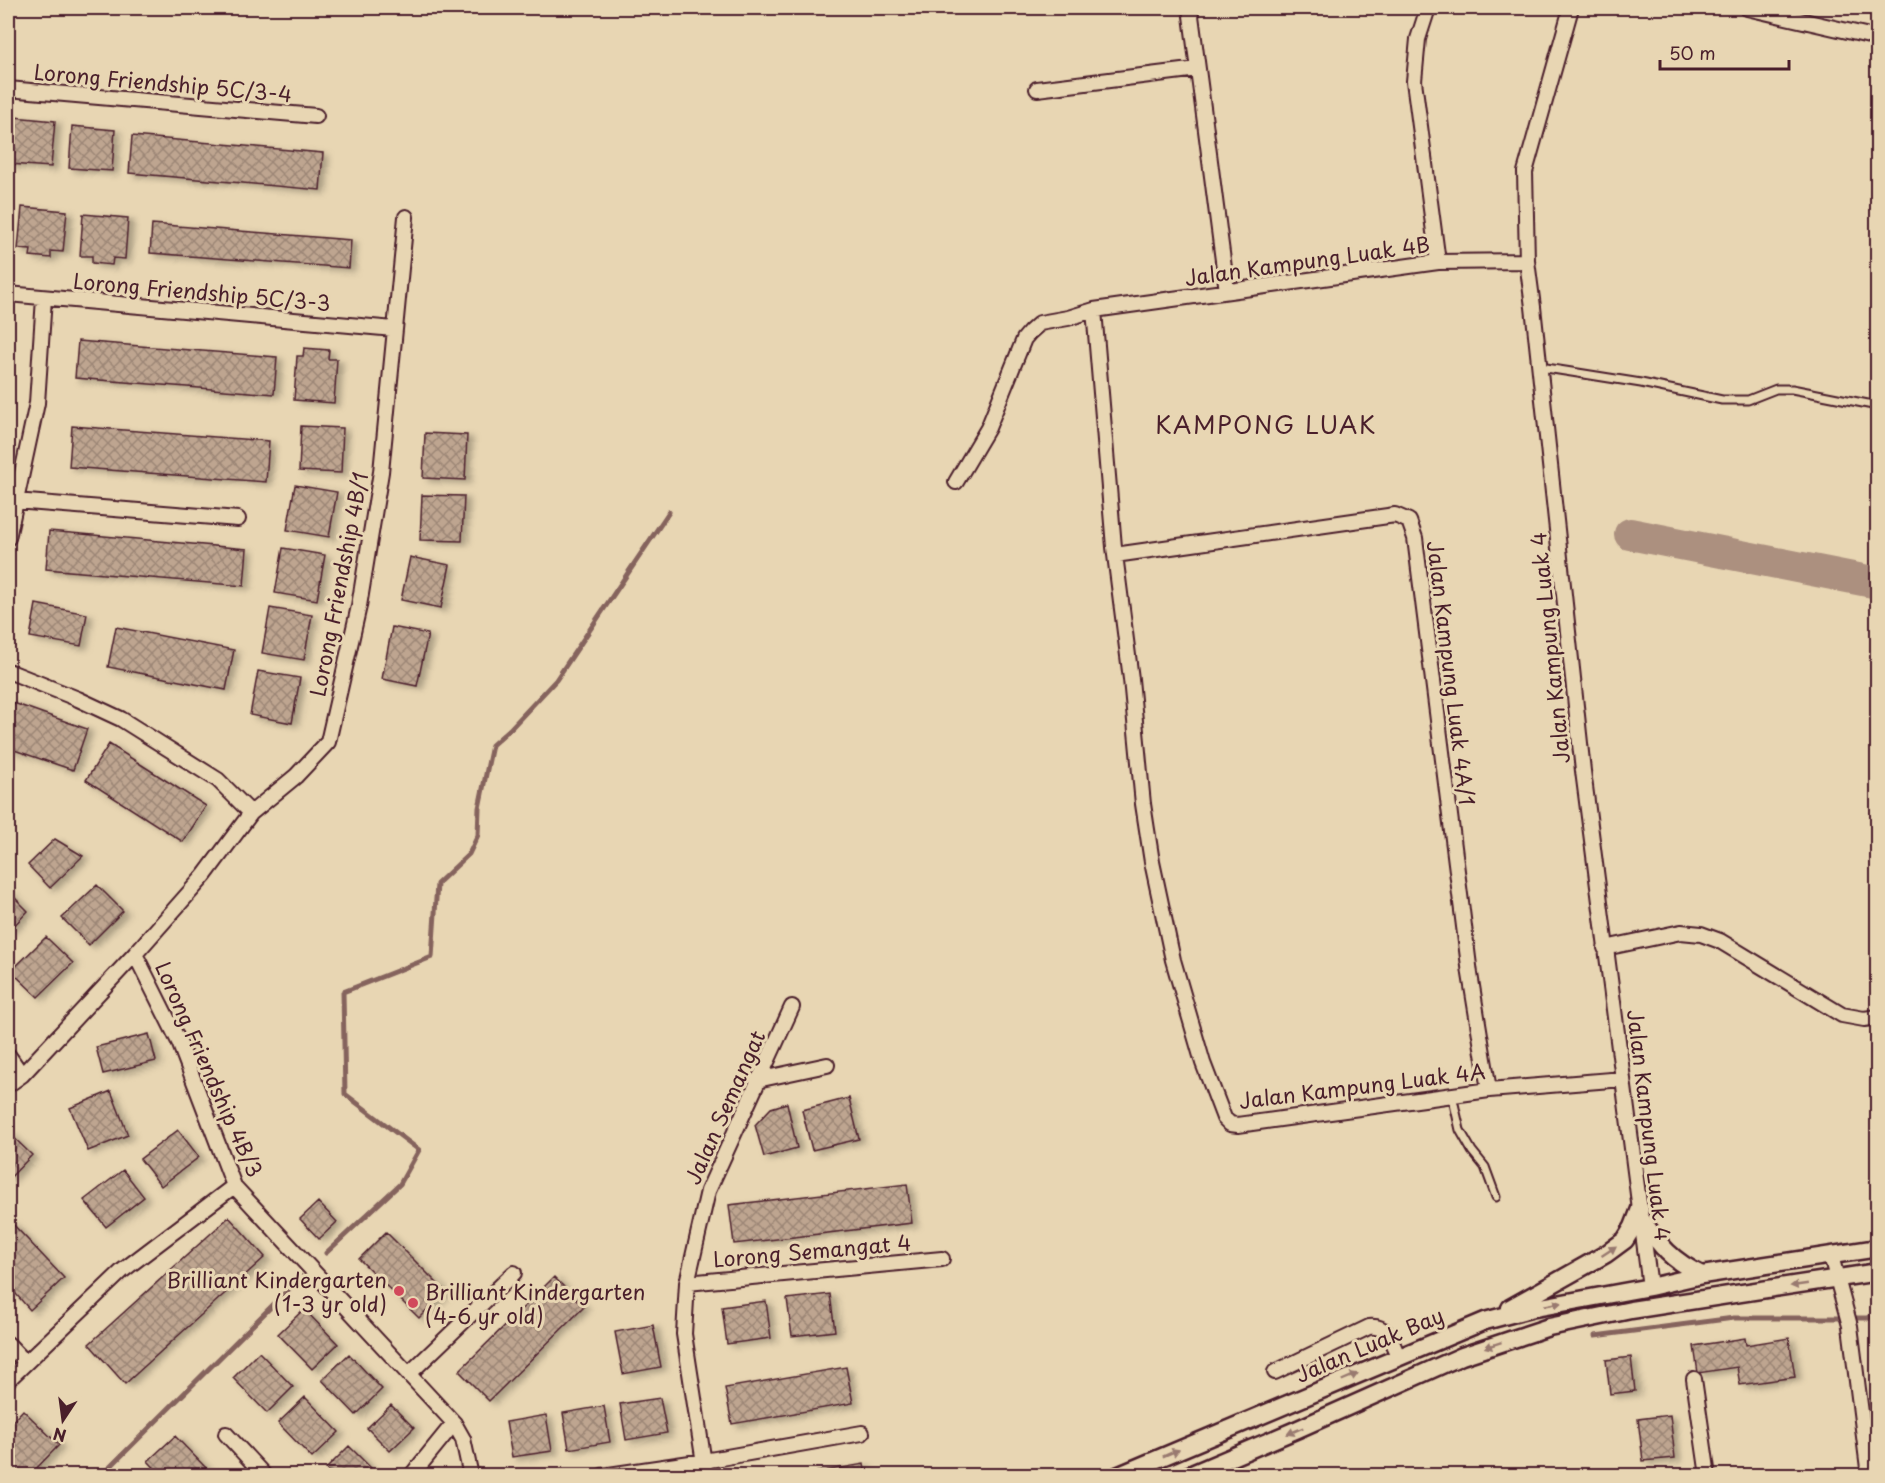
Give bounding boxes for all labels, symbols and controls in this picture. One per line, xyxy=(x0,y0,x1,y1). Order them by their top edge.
scale bar xyxy=(1660,33,1789,71)
text: 50 m xyxy=(1669,39,1716,66)
street label: Lorong Friendship 5C/3-4 xyxy=(33,55,293,109)
street label: Jalan Kampung Luak 4B xyxy=(1182,227,1432,293)
street label: Lorong Friendship 5C/3-3 xyxy=(72,264,332,318)
district label: KAMPONG LUAK xyxy=(1155,406,1377,442)
street label: Lorong Friendship 4B/1 xyxy=(301,469,375,699)
street label: Jalan Kampung Luak 4 xyxy=(1521,531,1577,765)
street label: Jalan Kampung Luak 4A/1 xyxy=(1420,539,1484,807)
street label: Lorong Friendship 4B/3 xyxy=(148,956,272,1182)
street label: Jalan Kampung Luak 4 xyxy=(1620,1007,1680,1243)
street label: Jalan Semangat xyxy=(676,1025,772,1189)
street label: Jalan Kampung Luak 4A xyxy=(1237,1054,1487,1116)
street label: Lorong Semangat 4 xyxy=(712,1225,912,1275)
one-way arrow xyxy=(1601,1246,1617,1257)
place label: Brilliant Kindergarten (1-3 yr old) xyxy=(167,1263,387,1319)
place label: Brilliant Kindergarten (4-6 yr old) xyxy=(425,1275,645,1331)
one-way arrow xyxy=(1789,1281,1808,1290)
marker: Brilliant Kindergarten (1-3 yr old) xyxy=(392,1284,406,1298)
marker: Brilliant Kindergarten (4-6 yr old) xyxy=(406,1296,420,1310)
street label: Jalan Luak Bay xyxy=(1290,1298,1448,1390)
one-way arrow xyxy=(1544,1299,1563,1308)
one-way arrow xyxy=(1484,1341,1502,1351)
one-way arrow xyxy=(1342,1372,1360,1382)
north arrow xyxy=(33,1390,93,1450)
text: N xyxy=(51,1422,68,1449)
one-way arrow xyxy=(1286,1426,1304,1436)
one-way arrow xyxy=(1162,1448,1180,1458)

